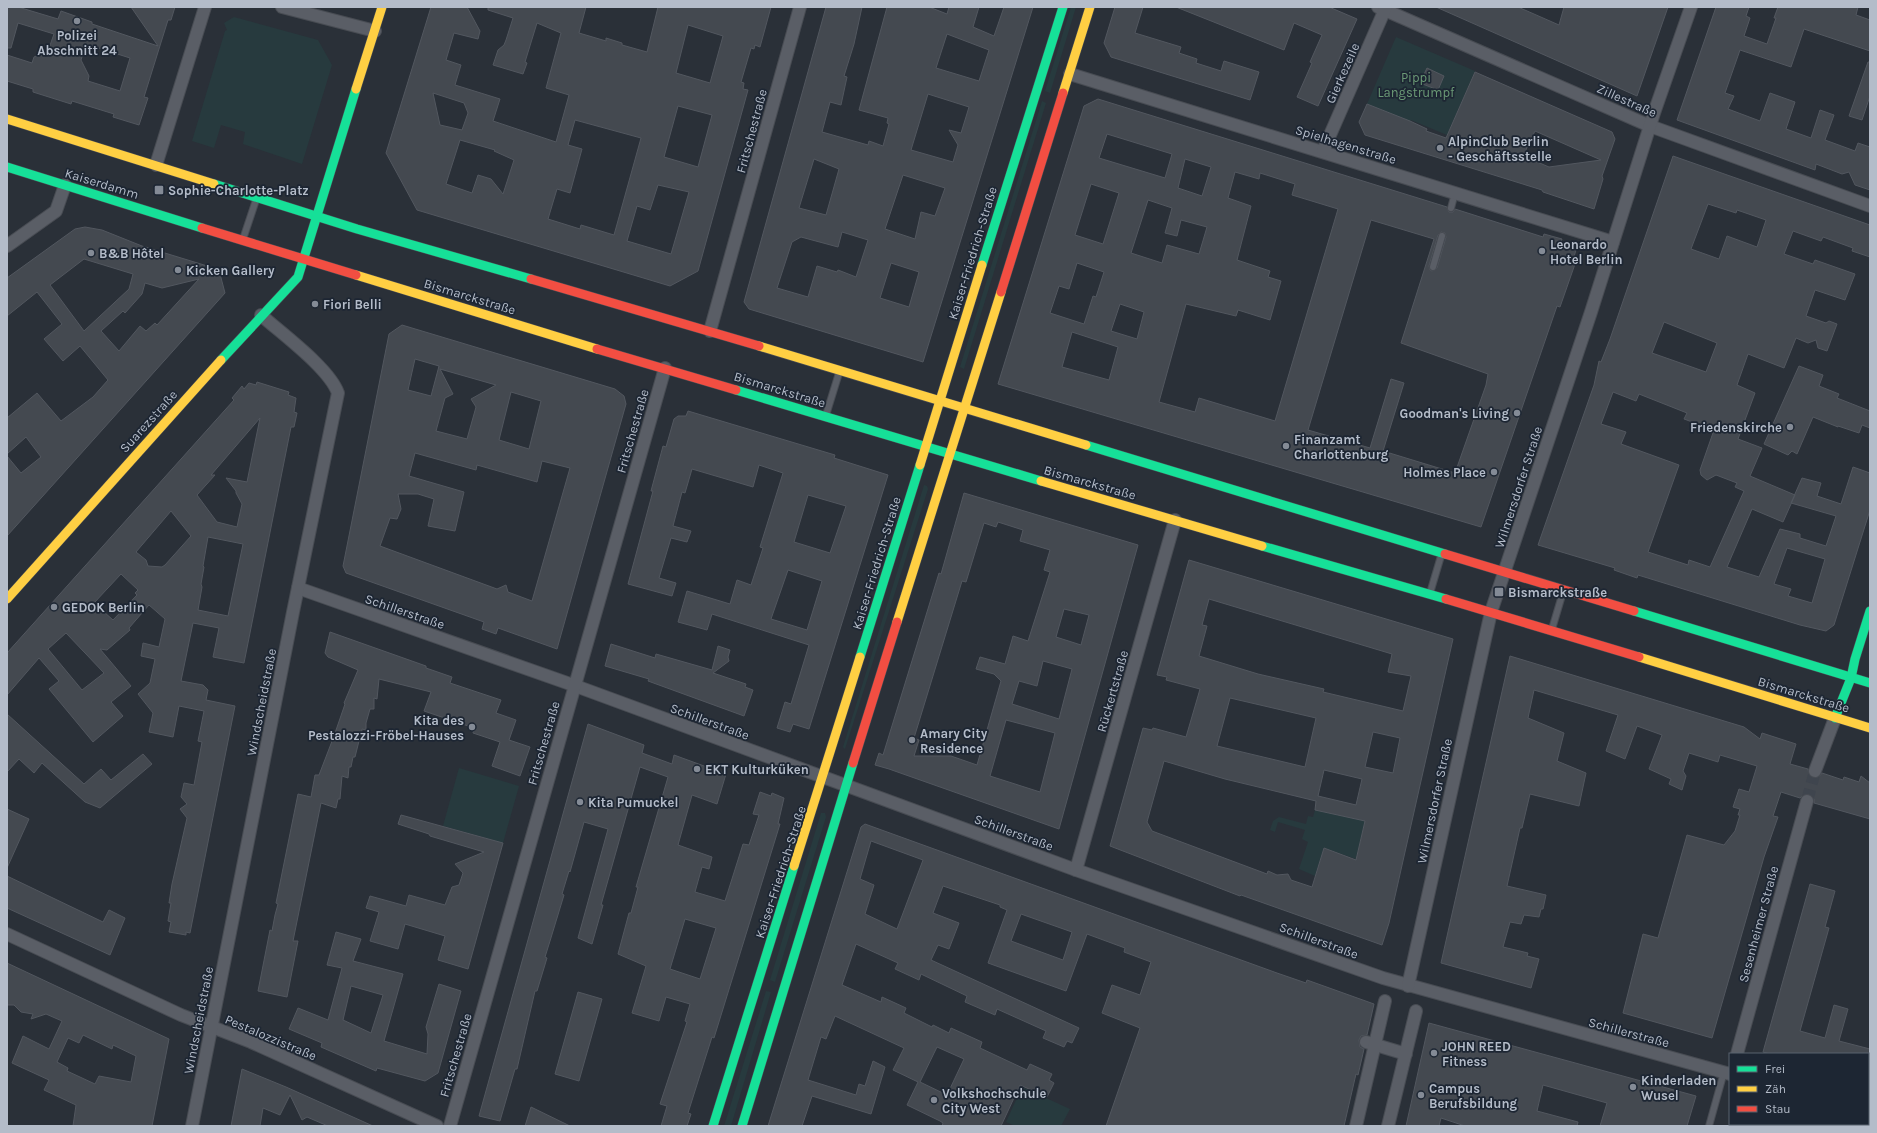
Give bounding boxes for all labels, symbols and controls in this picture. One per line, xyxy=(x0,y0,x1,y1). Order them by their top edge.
marker: Polizei Abschnitt 24 xyxy=(72,16,82,26)
place label: Polizei Abschnitt 24 xyxy=(37,28,117,58)
street label: Gierkezeile xyxy=(1322,40,1363,106)
park label: Pippi Langstrumpf xyxy=(1378,70,1455,100)
street label: Zillestraße xyxy=(1595,81,1659,120)
street label: Fritschestraße xyxy=(733,87,770,175)
street label: Spielhagenstraße xyxy=(1294,122,1398,167)
place label: AlpinClub Berlin - Geschäftsstelle xyxy=(1448,134,1552,164)
marker: AlpinClub Berlin - Geschäftsstelle xyxy=(1435,143,1445,153)
street label: Kaiserdamm xyxy=(63,165,141,202)
place label: Sophie-Charlotte-Platz xyxy=(168,183,309,198)
marker: Sophie-Charlotte-Platz xyxy=(153,184,165,196)
street label: Kaiser-Friedrich-Straße xyxy=(945,185,1000,321)
place label: Leonardo Hotel Berlin xyxy=(1550,237,1623,267)
place label: B&B Hôtel xyxy=(99,246,164,261)
marker: Leonardo Hotel Berlin xyxy=(1537,246,1547,256)
marker: B&B Hôtel xyxy=(86,248,96,258)
place label: Kicken Gallery xyxy=(186,263,275,278)
marker: Kicken Gallery xyxy=(173,265,183,275)
street label: Bismarckstraße xyxy=(422,275,518,318)
place label: Fiori Belli xyxy=(323,297,382,312)
marker: Fiori Belli xyxy=(310,299,320,309)
street label: Bismarckstraße xyxy=(732,368,828,411)
street label: Suarezstraße xyxy=(116,387,180,456)
street label: Fritschestraße xyxy=(613,387,652,475)
place label: Goodman's Living xyxy=(1400,406,1509,421)
marker: Goodman's Living xyxy=(1512,408,1522,418)
place label: Friedenskirche xyxy=(1690,420,1782,435)
marker: Friedenskirche xyxy=(1785,422,1795,432)
street label: Wilmersdorfer Straße xyxy=(1492,424,1545,550)
place label: Finanzamt Charlottenburg xyxy=(1294,432,1389,462)
marker: Finanzamt Charlottenburg xyxy=(1281,441,1291,451)
street label: Bismarckstraße xyxy=(1042,462,1138,503)
place label: Holmes Place xyxy=(1403,465,1486,480)
marker: Holmes Place xyxy=(1489,467,1499,477)
street label: Kaiser-Friedrich-Straße xyxy=(849,495,904,631)
place label: Bismarckstraße xyxy=(1508,585,1607,600)
marker: Bismarckstraße xyxy=(1493,586,1505,598)
street label: Schillerstraße xyxy=(363,591,447,632)
place label: GEDOK Berlin xyxy=(62,600,145,615)
marker: GEDOK Berlin xyxy=(49,602,59,612)
street label: Windscheidstraße xyxy=(244,647,279,757)
street label: Rückertstraße xyxy=(1094,648,1131,734)
street label: Bismarckstraße xyxy=(1756,673,1852,716)
street label: Fritschestraße xyxy=(524,699,563,787)
street label: Schillerstraße xyxy=(668,700,752,743)
place label: Kita des Pestalozzi-Fröbel-Hauses xyxy=(308,713,464,743)
marker: Kita des Pestalozzi-Fröbel-Hauses xyxy=(467,722,477,732)
place label: Amary City Residence xyxy=(920,726,988,756)
marker: Amary City Residence xyxy=(907,735,917,745)
street label: Wilmersdorfer Straße xyxy=(1414,737,1455,865)
place label: EKT Kulturküken xyxy=(705,762,809,777)
marker: EKT Kulturküken xyxy=(692,764,702,774)
place label: Kita Pumuckel xyxy=(588,795,678,810)
marker: Kita Pumuckel xyxy=(575,797,585,807)
street label: Kaiser-Friedrich-Straße xyxy=(752,804,809,940)
street label: Schillerstraße xyxy=(972,811,1056,854)
street label: Sesenheimer Straße xyxy=(1736,864,1781,984)
street label: Schillerstraße xyxy=(1277,919,1361,962)
street label: Windscheidstraße xyxy=(181,965,216,1075)
street label: Pestalozzistraße xyxy=(223,1011,319,1064)
street label: Fritschestraße xyxy=(436,1011,475,1099)
street label: Schillerstraße xyxy=(1587,1014,1671,1051)
place label: JOHN REED Fitness xyxy=(1442,1039,1511,1069)
marker: JOHN REED Fitness xyxy=(1429,1048,1439,1058)
legend xyxy=(1729,1053,1869,1125)
text: Frei xyxy=(1765,1062,1785,1076)
place label: Kinderladen Wusel xyxy=(1641,1073,1716,1103)
place label: Campus Berufsbildung xyxy=(1429,1081,1517,1111)
marker: Kinderladen Wusel xyxy=(1628,1082,1638,1092)
text: Zäh xyxy=(1765,1082,1786,1096)
place label: Volkshochschule City West xyxy=(942,1086,1047,1116)
marker: Campus Berufsbildung xyxy=(1416,1090,1426,1100)
marker: Volkshochschule City West xyxy=(929,1095,939,1105)
text: Stau xyxy=(1765,1102,1791,1116)

